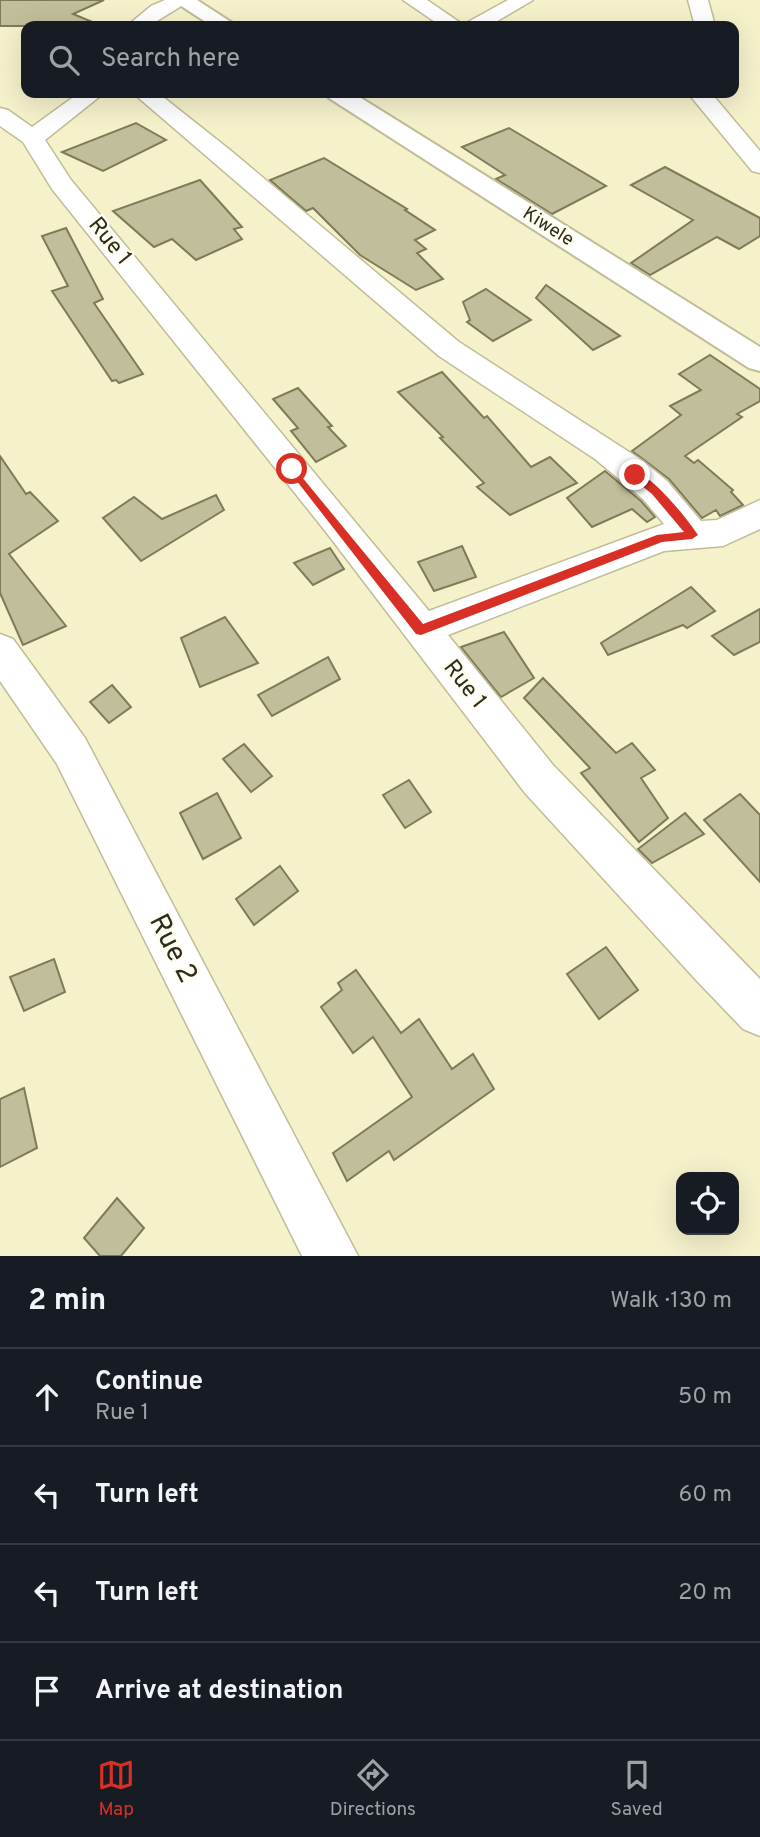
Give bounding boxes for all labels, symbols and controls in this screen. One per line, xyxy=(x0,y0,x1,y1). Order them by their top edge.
search box xyxy=(21,21,739,98)
icon: search xyxy=(45,41,83,79)
text: Search here xyxy=(101,43,240,76)
street label: Kiwele xyxy=(518,202,578,252)
street label: Rue 1 xyxy=(81,212,137,272)
route start xyxy=(276,453,307,484)
route end xyxy=(619,459,650,490)
street label: Rue 1 xyxy=(436,655,492,715)
street label: Rue 2 xyxy=(139,908,205,990)
map controls xyxy=(676,1172,739,1235)
button: locate xyxy=(676,1172,739,1235)
text: 2 min xyxy=(28,1283,106,1320)
text: Walk · 130 m xyxy=(610,1287,732,1316)
text: Continue xyxy=(95,1366,203,1399)
icon: ahead xyxy=(28,1378,66,1416)
text: 50 m xyxy=(678,1383,732,1412)
text: Rue 1 xyxy=(95,1399,149,1428)
icon: left xyxy=(28,1476,66,1514)
text: Turn left xyxy=(95,1479,199,1512)
text: 60 m xyxy=(679,1481,732,1510)
icon: left xyxy=(28,1574,66,1612)
text: Turn left xyxy=(95,1577,199,1610)
text: 20 m xyxy=(678,1579,732,1608)
icon: arrive xyxy=(28,1672,66,1710)
text: Arrive at destination xyxy=(95,1675,343,1708)
tab: Map xyxy=(97,1756,135,1822)
tab: Directions xyxy=(330,1756,416,1822)
tab: Saved xyxy=(611,1756,663,1822)

